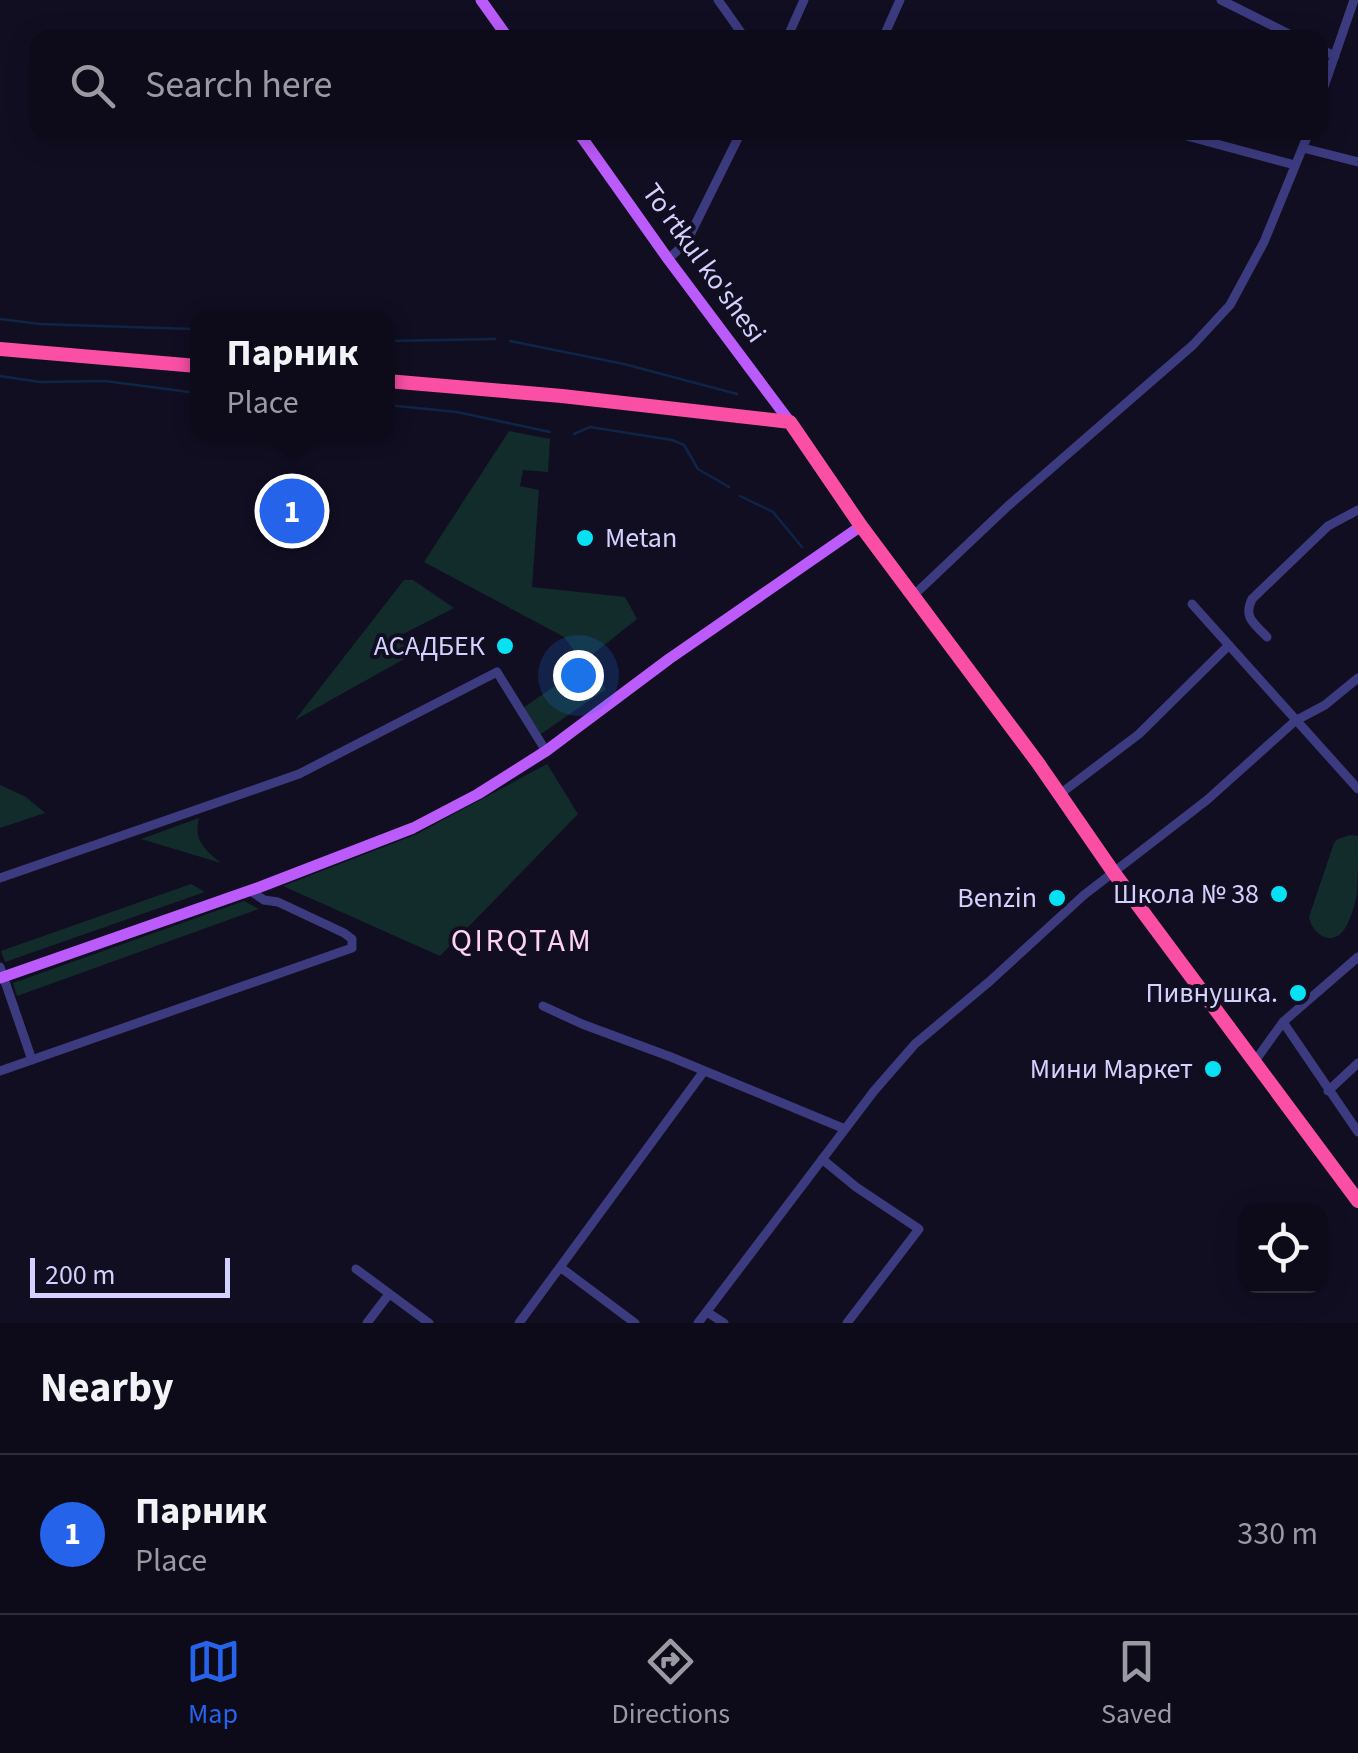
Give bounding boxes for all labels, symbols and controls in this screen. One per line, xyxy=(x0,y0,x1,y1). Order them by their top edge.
search box xyxy=(30,30,1328,140)
icon: search xyxy=(65,58,120,113)
text: Search here xyxy=(145,58,332,112)
street label: To'rtkul ko'shesi xyxy=(632,175,776,351)
popup xyxy=(190,311,395,441)
text: Парник xyxy=(226,326,359,380)
text: Place xyxy=(226,380,299,426)
pin: 1 xyxy=(260,474,324,548)
place label: Metan xyxy=(605,518,677,558)
marker: Metan xyxy=(574,527,596,549)
place label: АСАДБЕК xyxy=(374,626,486,666)
marker: АСАДБЕК xyxy=(494,635,516,657)
your location xyxy=(553,650,604,701)
place label: Школа № 38 xyxy=(1113,874,1259,914)
place label: Benzin xyxy=(957,878,1037,918)
marker: Школа № 38 xyxy=(1268,883,1290,905)
marker: Benzin xyxy=(1046,887,1068,909)
district label: QIRQTAM xyxy=(451,918,593,964)
place label: Пивнушка. xyxy=(1145,973,1278,1013)
marker: Пивнушка. xyxy=(1287,982,1309,1004)
place label: Мини Маркет xyxy=(1030,1049,1193,1089)
marker: Мини Маркет xyxy=(1202,1058,1224,1080)
map controls xyxy=(1238,1203,1328,1293)
button: locate xyxy=(1238,1203,1328,1293)
scale bar xyxy=(30,1253,230,1298)
text: 200 m xyxy=(45,1255,116,1295)
text: Nearby xyxy=(40,1358,174,1418)
text: Парник xyxy=(135,1484,267,1538)
text: 1 xyxy=(64,1511,81,1557)
text: 330 m xyxy=(1237,1511,1318,1557)
text: Place xyxy=(135,1538,207,1584)
tab: Map xyxy=(186,1634,241,1734)
tab: Directions xyxy=(612,1634,730,1734)
tab: Saved xyxy=(1101,1634,1172,1734)

